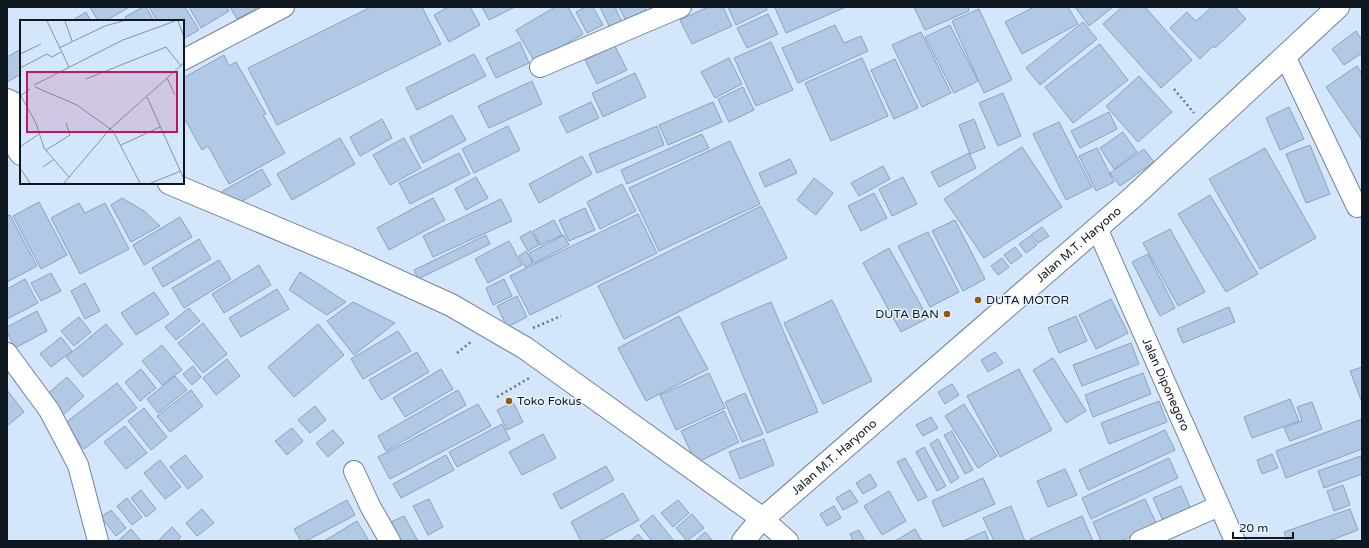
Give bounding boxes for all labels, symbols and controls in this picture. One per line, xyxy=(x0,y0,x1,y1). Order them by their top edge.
inset map xyxy=(20,20,184,184)
street label: Jalan M.T. Haryono xyxy=(1033,204,1124,285)
place label: DUTA MOTOR xyxy=(986,293,1069,307)
marker: DUTA MOTOR xyxy=(973,295,983,305)
place label: DUTA BAN xyxy=(875,307,939,321)
marker: DUTA BAN xyxy=(942,309,952,319)
street label: Jalan Diponegoro xyxy=(1139,336,1193,433)
place label: Toko Fokus xyxy=(517,394,582,408)
marker: Toko Fokus xyxy=(504,396,514,406)
street label: Jalan M.T. Haryono xyxy=(788,416,879,498)
scale bar xyxy=(1233,514,1293,540)
text: 20 m xyxy=(1239,521,1268,535)

